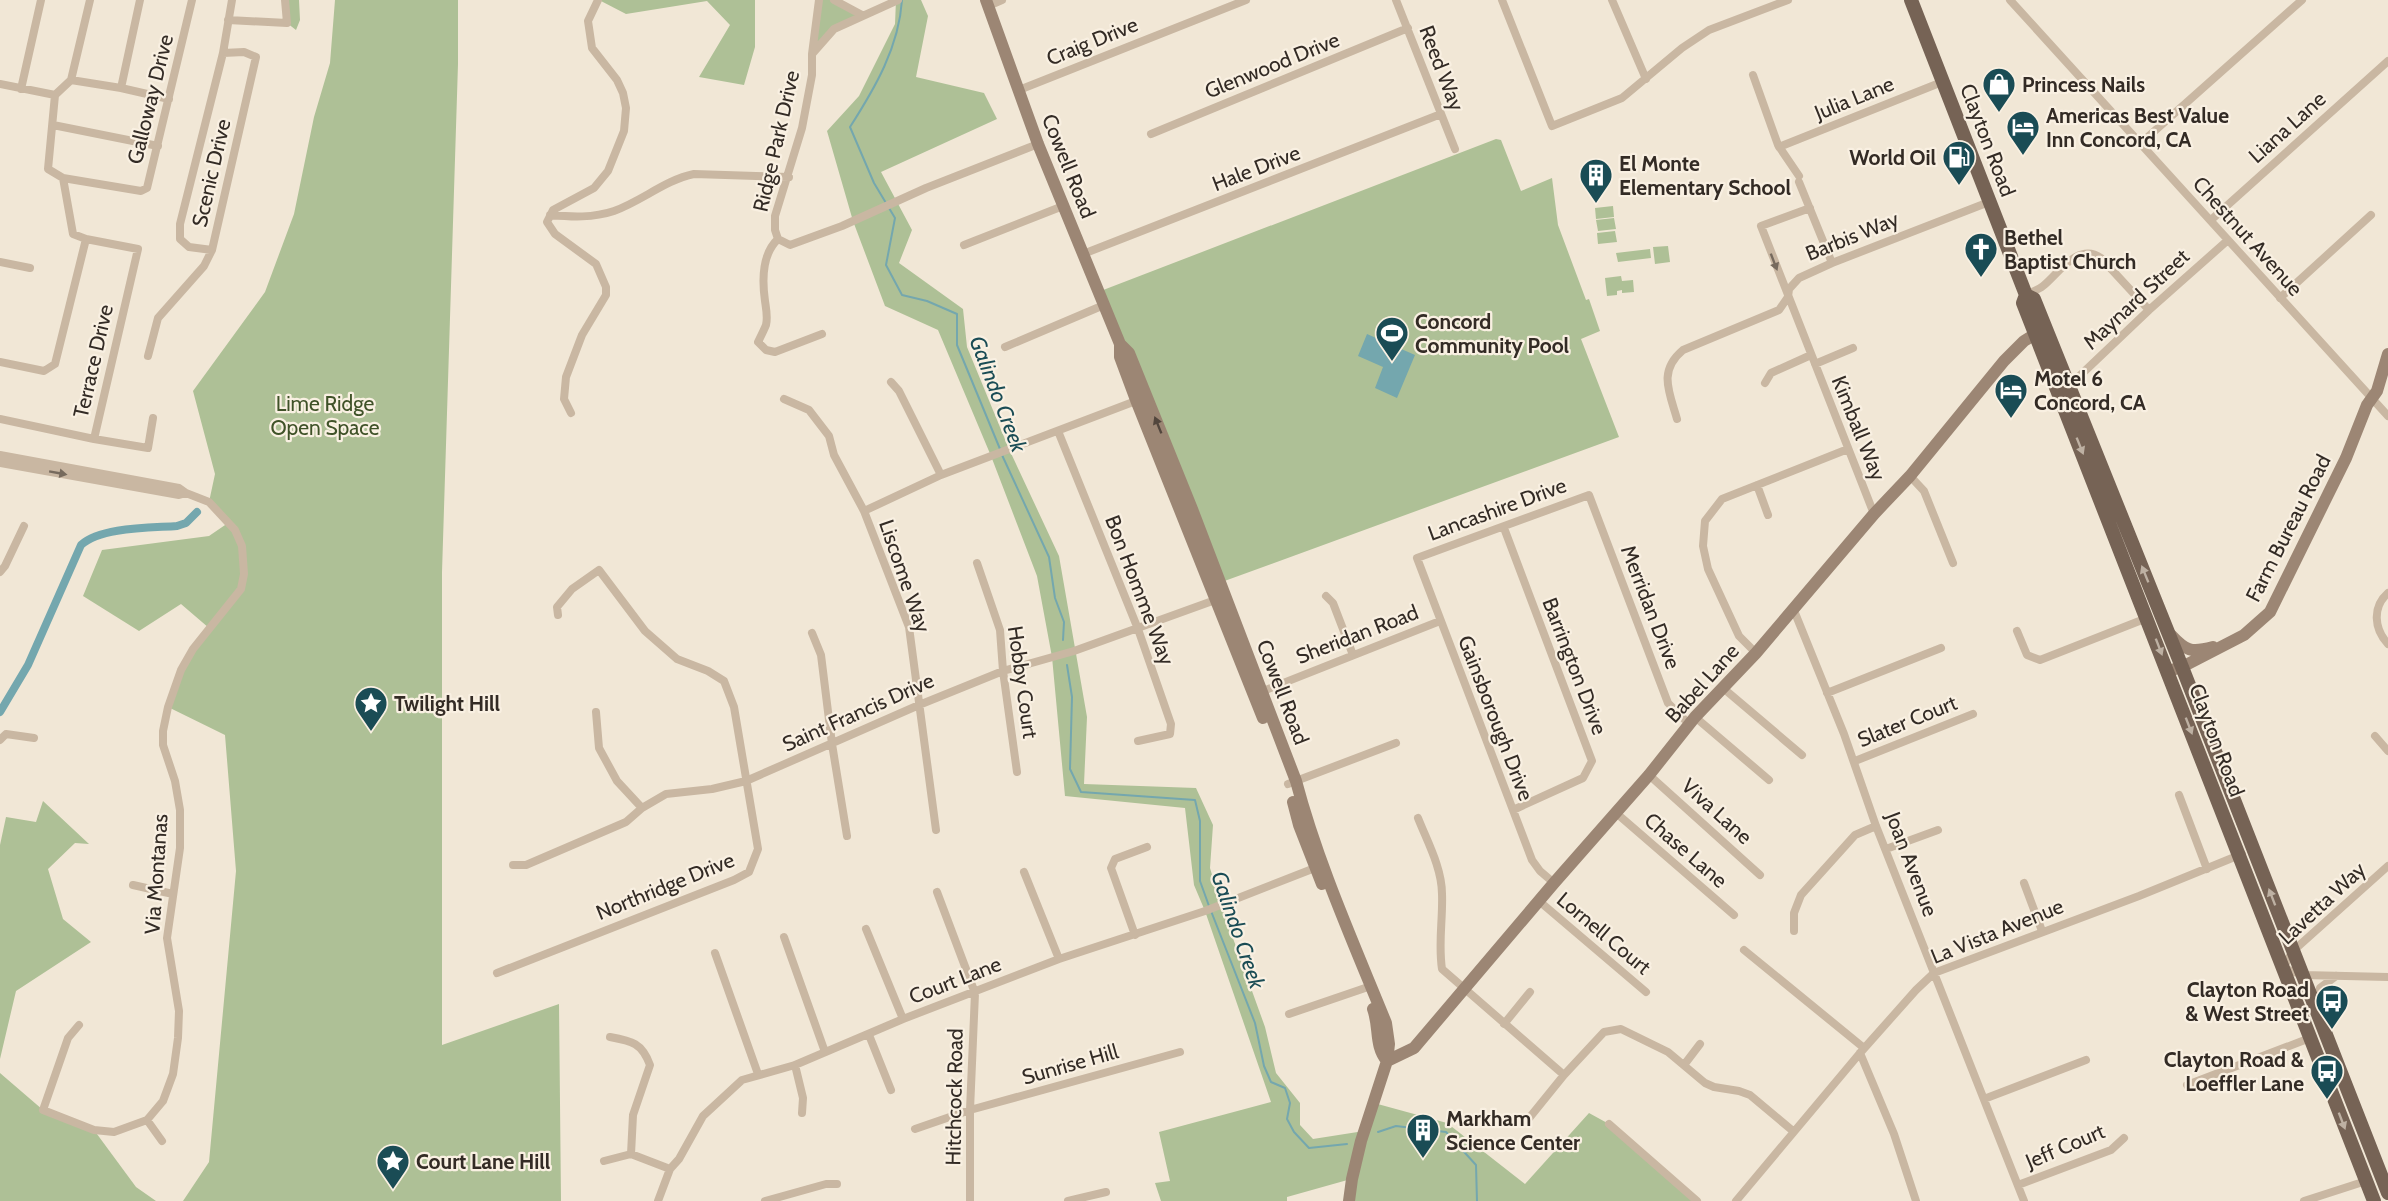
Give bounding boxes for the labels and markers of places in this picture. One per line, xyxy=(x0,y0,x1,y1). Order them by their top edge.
shop icon: Princess Nails xyxy=(1981,66,2017,113)
place label: Princess Nails xyxy=(2022,72,2145,97)
place label: Americas Best Value Inn Concord, CA xyxy=(2046,103,2229,152)
hotel icon: Americas Best Value Inn Concord, CA xyxy=(2005,109,2041,156)
fuel station icon: World Oil xyxy=(1941,139,1977,186)
place label: World Oil xyxy=(1849,145,1936,170)
place label: El Monte Elementary School xyxy=(1619,151,1792,200)
building icon: El Monte Elementary School xyxy=(1578,157,1614,204)
place label: Bethel Baptist Church xyxy=(2004,225,2136,274)
church icon: Bethel Baptist Church xyxy=(1963,231,1999,278)
place label: Concord Community Pool xyxy=(1415,309,1570,358)
sports icon: Concord Community Pool xyxy=(1374,315,1410,362)
place label: Motel 6 Concord, CA xyxy=(2034,366,2147,415)
hotel icon: Motel 6 Concord, CA xyxy=(1993,372,2029,419)
place icon: Twilight Hill xyxy=(353,685,389,732)
place label: Twilight Hill xyxy=(394,691,501,716)
place label: Clayton Road & West Street xyxy=(2185,977,2309,1026)
bus stop icon: Clayton Road & West Street xyxy=(2314,983,2350,1030)
place label: Clayton Road & Loeffler Lane xyxy=(2164,1047,2305,1096)
bus stop icon: Clayton Road & Loeffler Lane xyxy=(2309,1053,2345,1100)
place label: Markham Science Center xyxy=(1446,1106,1580,1155)
building icon: Markham Science Center xyxy=(1405,1112,1441,1159)
place icon: Court Lane Hill xyxy=(375,1143,411,1190)
place label: Court Lane Hill xyxy=(416,1149,551,1174)

